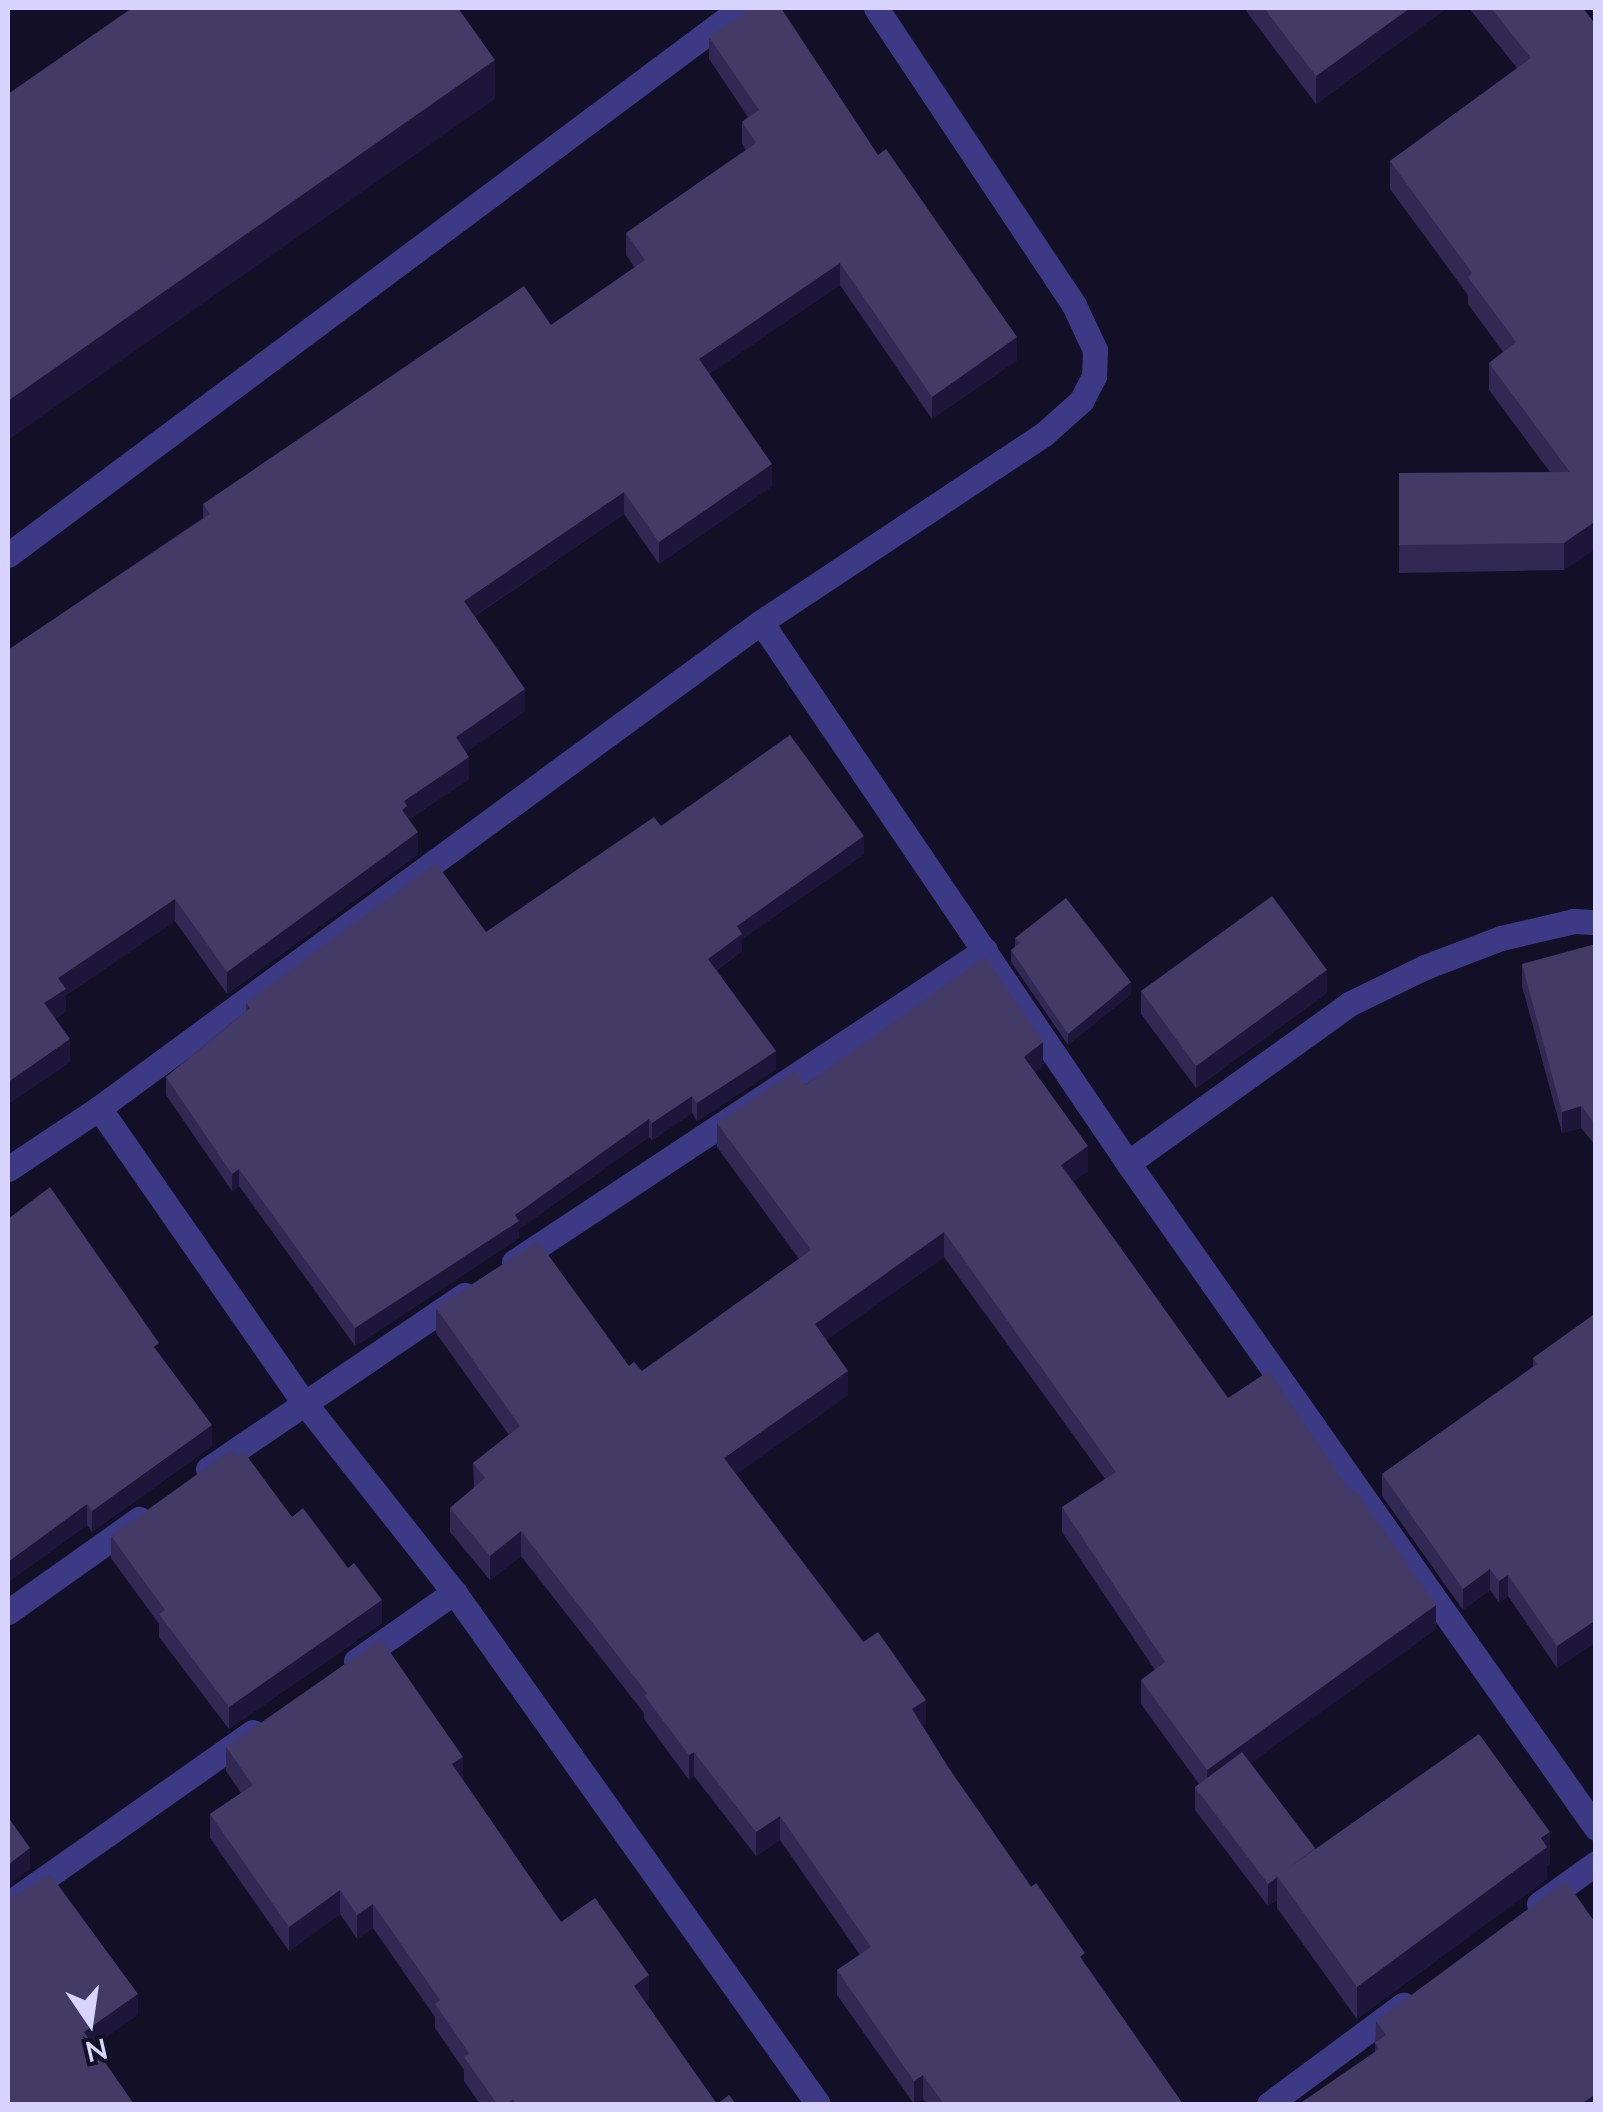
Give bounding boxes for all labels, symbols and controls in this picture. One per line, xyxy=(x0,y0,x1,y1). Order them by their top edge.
north arrow xyxy=(40,1972,140,2072)
text: N xyxy=(82,2032,111,2070)

